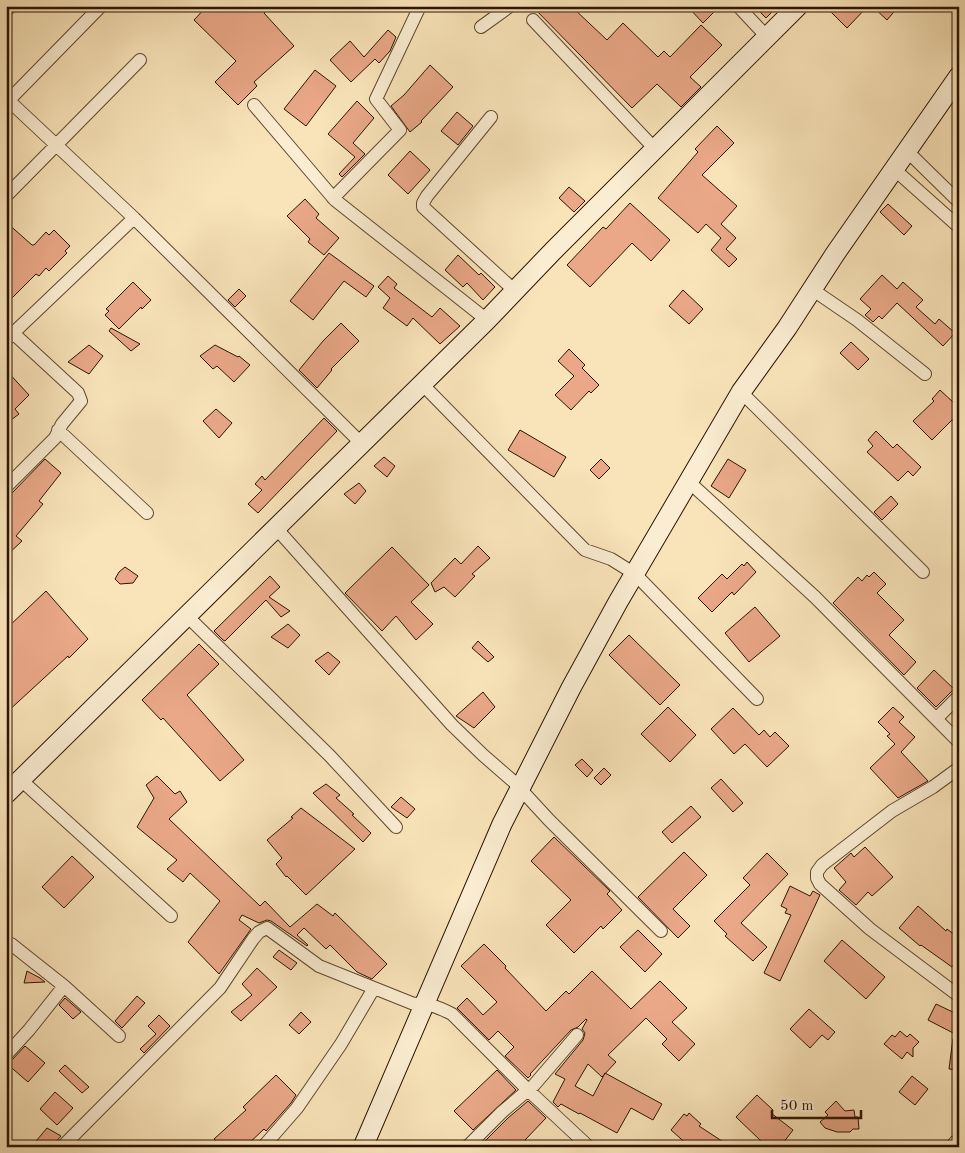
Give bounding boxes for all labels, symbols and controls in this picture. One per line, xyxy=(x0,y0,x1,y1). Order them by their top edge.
scale bar xyxy=(772,1088,861,1120)
text: 50 m xyxy=(780,1099,814,1114)

